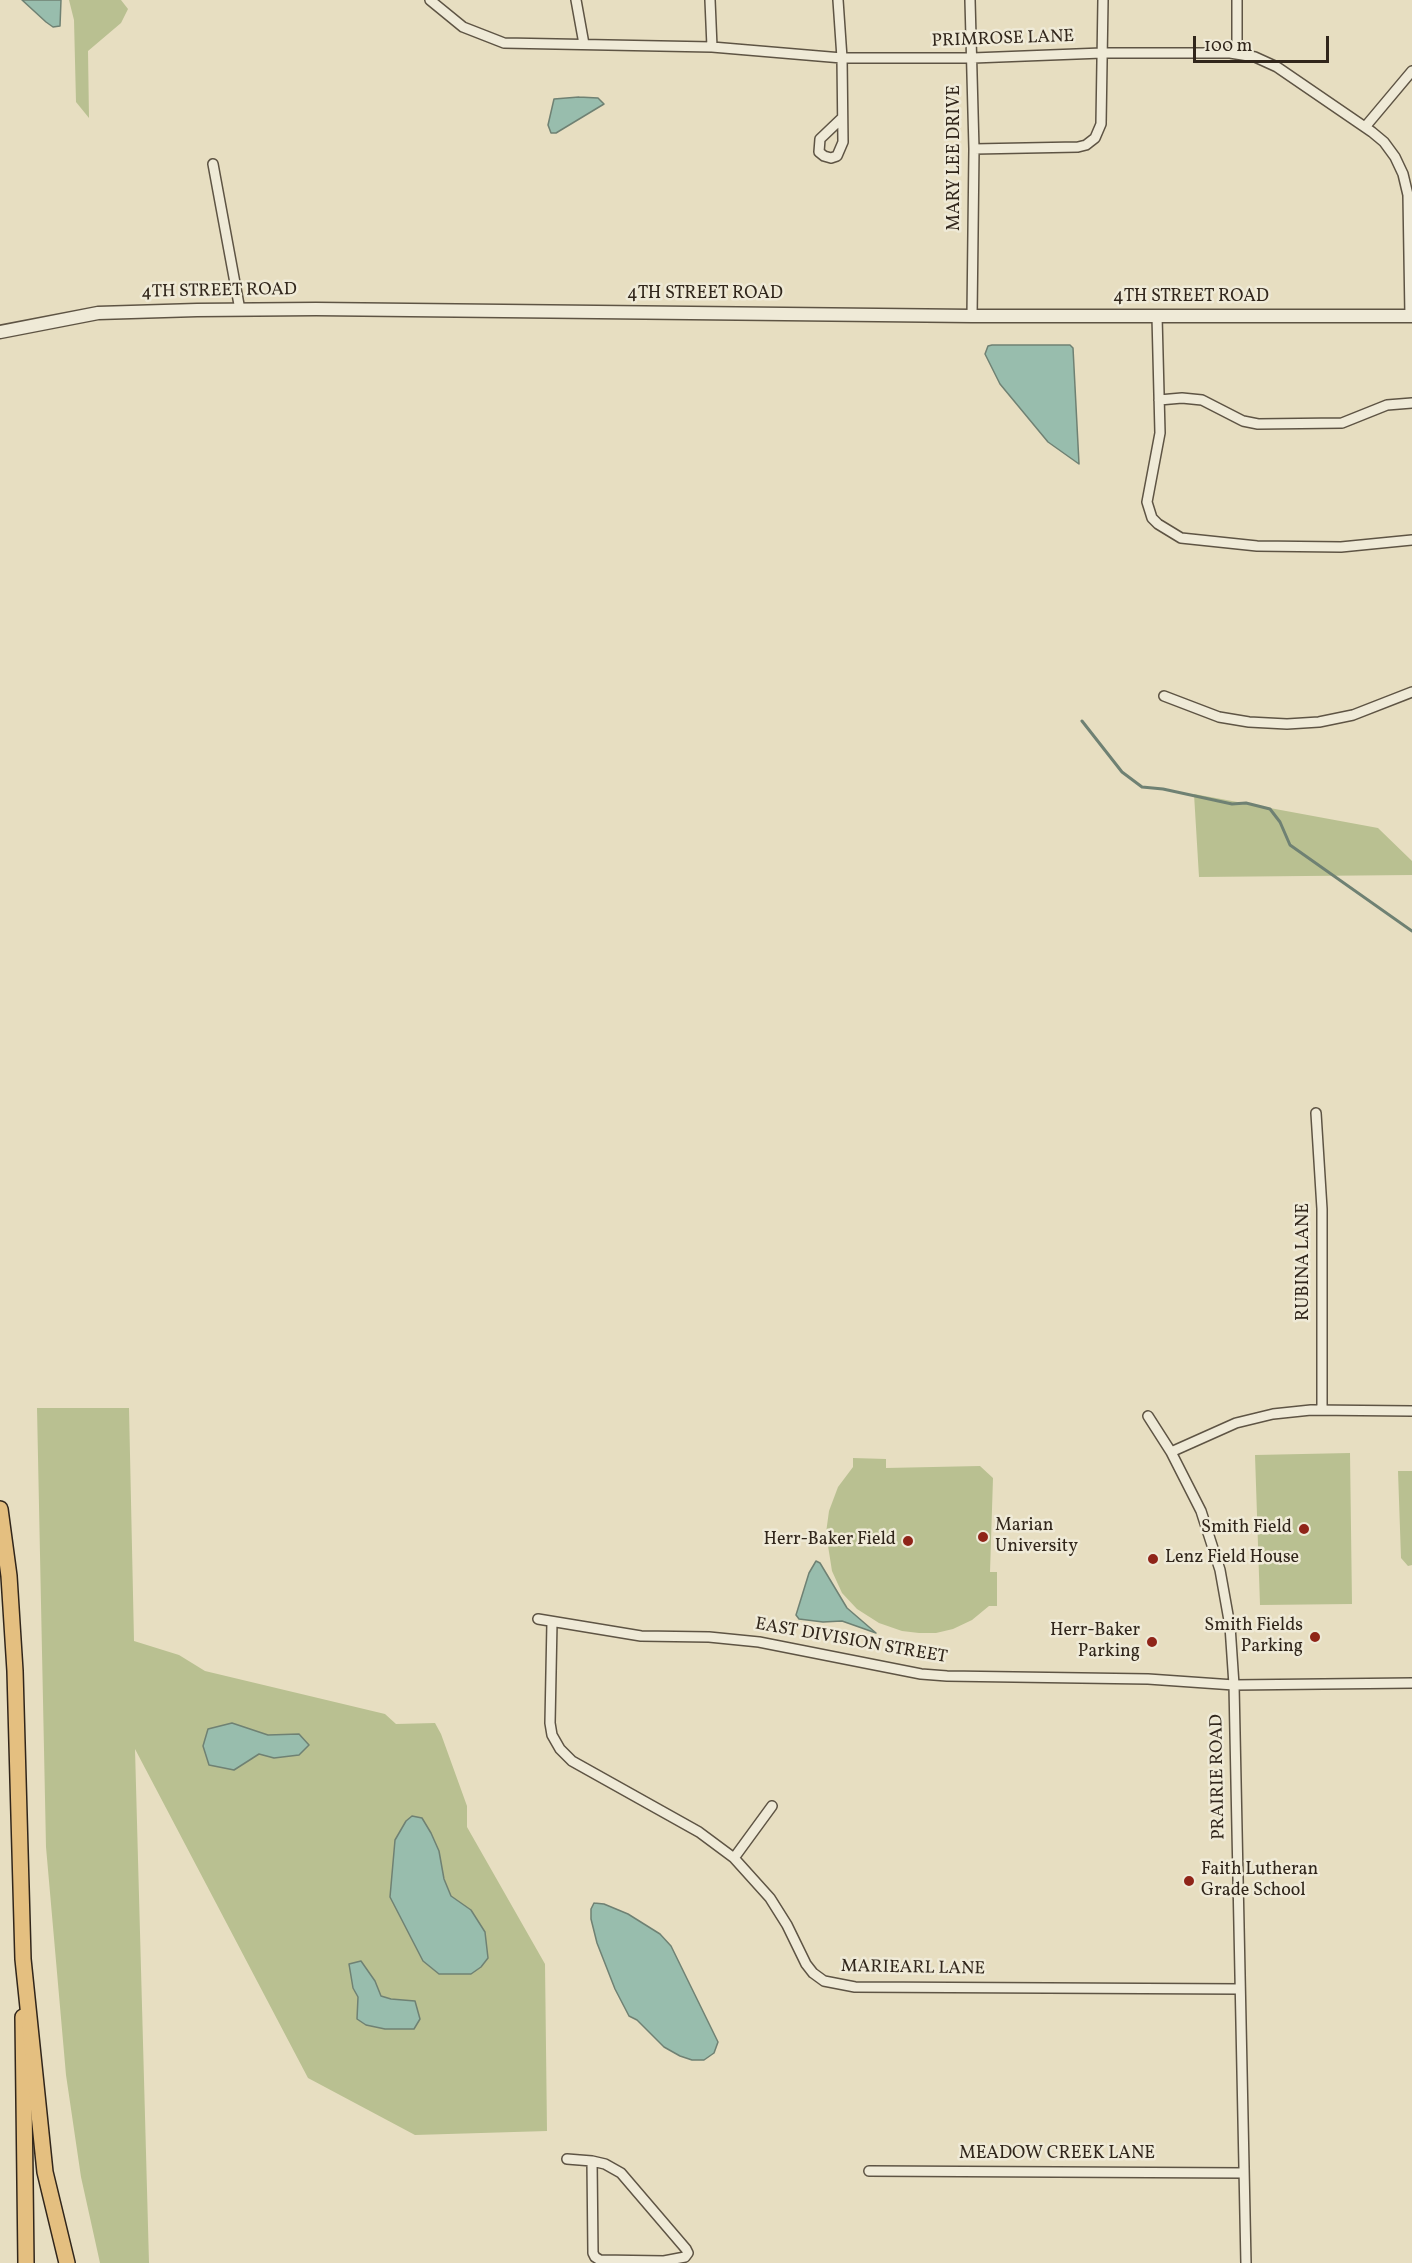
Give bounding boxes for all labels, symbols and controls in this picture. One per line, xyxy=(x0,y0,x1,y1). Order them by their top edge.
scale bar xyxy=(1196,24,1332,62)
street label: PRIMROSE LANE xyxy=(931,27,1075,53)
text: 100 m xyxy=(1204,34,1253,59)
street label: MARY LEE DRIVE xyxy=(945,85,967,231)
street label: 4TH STREET ROAD xyxy=(141,280,297,304)
street label: 4TH STREET ROAD xyxy=(627,284,783,306)
street label: 4TH STREET ROAD xyxy=(1113,287,1269,309)
street label: RUBINA LANE xyxy=(1294,1203,1316,1321)
place label: Marian University xyxy=(995,1516,1078,1558)
place label: Smith Field xyxy=(1201,1518,1292,1540)
marker: Smith Field xyxy=(1297,1522,1311,1536)
place label: Herr-Baker Field xyxy=(763,1530,896,1552)
marker: Marian University xyxy=(976,1530,990,1544)
marker: Herr-Baker Field xyxy=(901,1534,915,1548)
place label: Lenz Field House xyxy=(1165,1548,1299,1570)
marker: Lenz Field House xyxy=(1146,1552,1160,1566)
street label: EAST DIVISION STREET xyxy=(753,1614,949,1670)
place label: Smith Fields Parking xyxy=(1204,1616,1303,1658)
place label: Herr-Baker Parking xyxy=(1050,1621,1140,1664)
marker: Smith Fields Parking xyxy=(1308,1630,1322,1644)
marker: Herr-Baker Parking xyxy=(1145,1635,1159,1649)
street label: PRAIRIE ROAD xyxy=(1207,1714,1231,1840)
place label: Faith Lutheran Grade School xyxy=(1201,1860,1318,1902)
marker: Faith Lutheran Grade School xyxy=(1182,1874,1196,1888)
street label: MARIEARL LANE xyxy=(841,1957,985,1981)
street label: MEADOW CREEK LANE xyxy=(959,2144,1155,2166)

